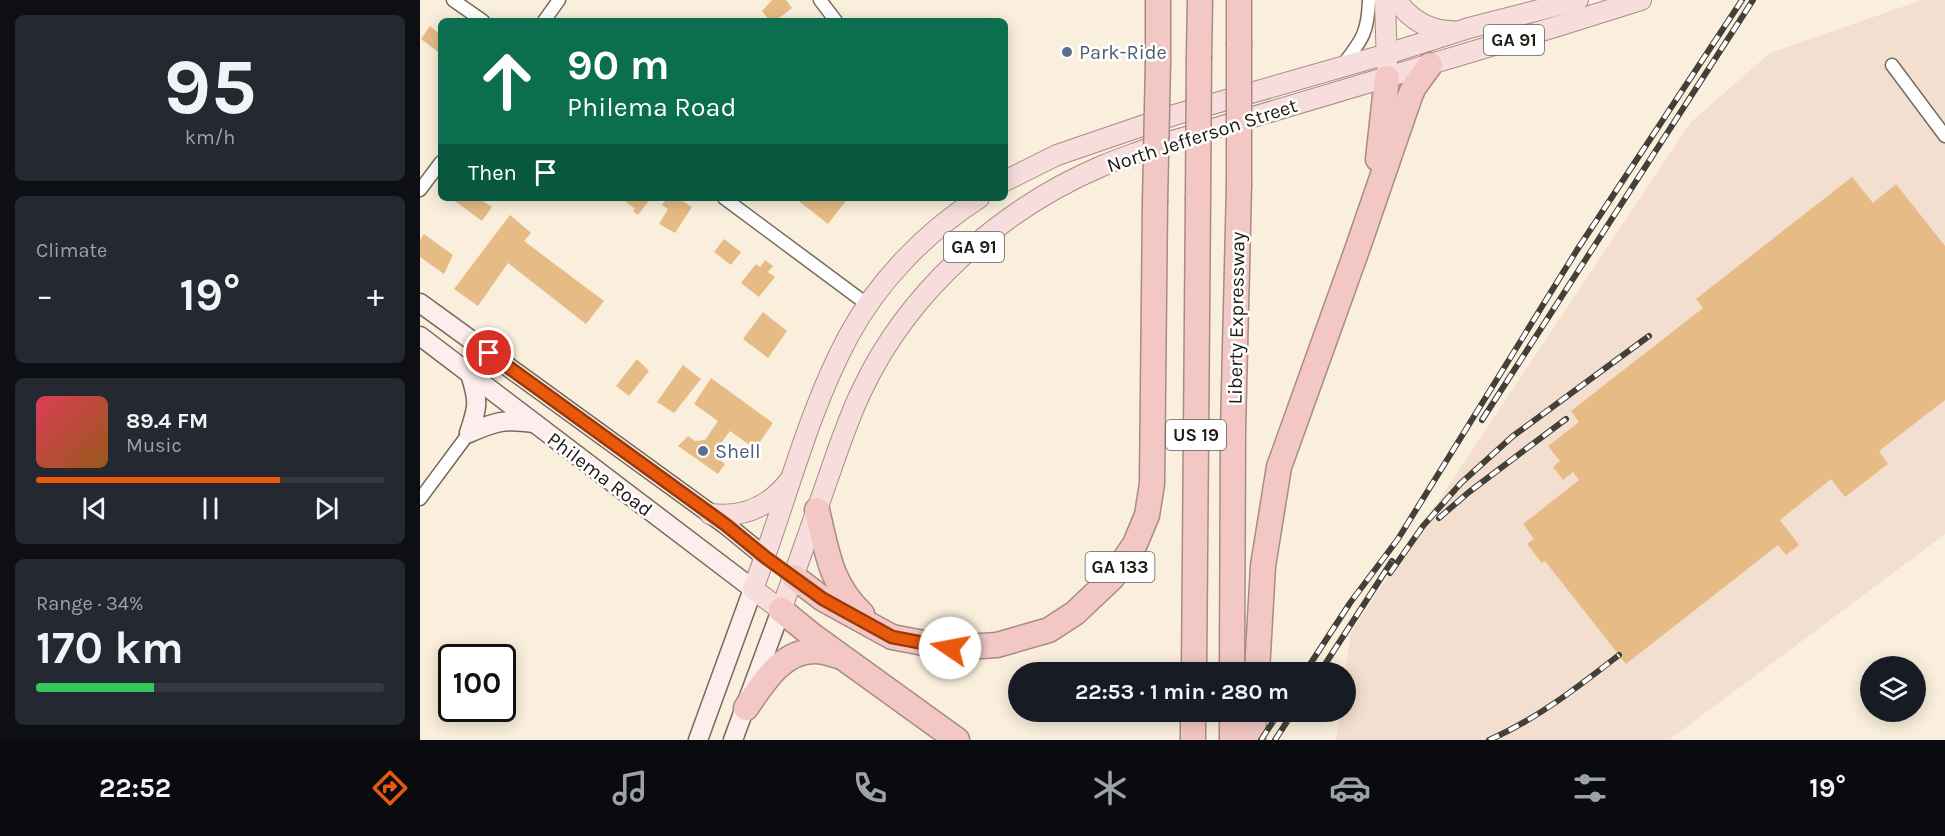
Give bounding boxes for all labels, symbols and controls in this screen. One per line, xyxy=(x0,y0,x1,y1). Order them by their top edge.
road number: GA 91 xyxy=(1484,25,1544,55)
text: 90 m xyxy=(567,40,670,90)
text: 95 xyxy=(164,41,256,133)
place label: Park-Ride xyxy=(1079,41,1167,64)
icon: ahead xyxy=(468,42,546,120)
marker: Park-Ride xyxy=(1060,45,1074,59)
text: Philema Road xyxy=(567,91,736,123)
street label: North Jefferson Street xyxy=(1104,94,1301,177)
text: km/h xyxy=(185,126,235,149)
icon: arrive xyxy=(529,156,562,189)
text: Then xyxy=(468,160,517,186)
street label: Liberty Expressway xyxy=(1223,231,1250,405)
road number: GA 91 xyxy=(944,232,1004,262)
text: Climate xyxy=(36,239,107,262)
text: 19° xyxy=(180,269,240,321)
text: − xyxy=(36,276,53,314)
text: + xyxy=(367,276,384,314)
pin xyxy=(463,327,514,378)
icon: arrive xyxy=(472,336,505,369)
text: 89.4 FM xyxy=(126,408,208,434)
road number: US 19 xyxy=(1166,420,1226,450)
street label: Philema Road xyxy=(543,427,657,521)
text: Music xyxy=(126,434,182,457)
place label: Shell xyxy=(715,440,761,463)
marker: Shell xyxy=(696,444,710,458)
icon: previous xyxy=(78,492,111,525)
icon: pause xyxy=(194,492,227,525)
icon: next xyxy=(310,492,343,525)
road number: GA 133 xyxy=(1086,552,1154,582)
text: Range · 34% xyxy=(36,592,143,615)
position arrow xyxy=(918,616,982,680)
text: 170 km xyxy=(36,622,184,674)
speed limit sign: 100 xyxy=(438,644,516,722)
map controls xyxy=(1860,656,1926,722)
button: layers xyxy=(1860,656,1926,722)
text: 22:53 · 1 min · 280 m xyxy=(1075,679,1289,705)
icon: directions xyxy=(369,767,411,809)
icon: music xyxy=(609,767,651,809)
icon: phone xyxy=(849,767,891,809)
icon: climate xyxy=(1089,767,1131,809)
icon: car xyxy=(1329,767,1371,809)
icon: filters xyxy=(1569,767,1611,809)
text: 22:52 xyxy=(99,772,171,804)
text: 19° xyxy=(1809,772,1846,804)

